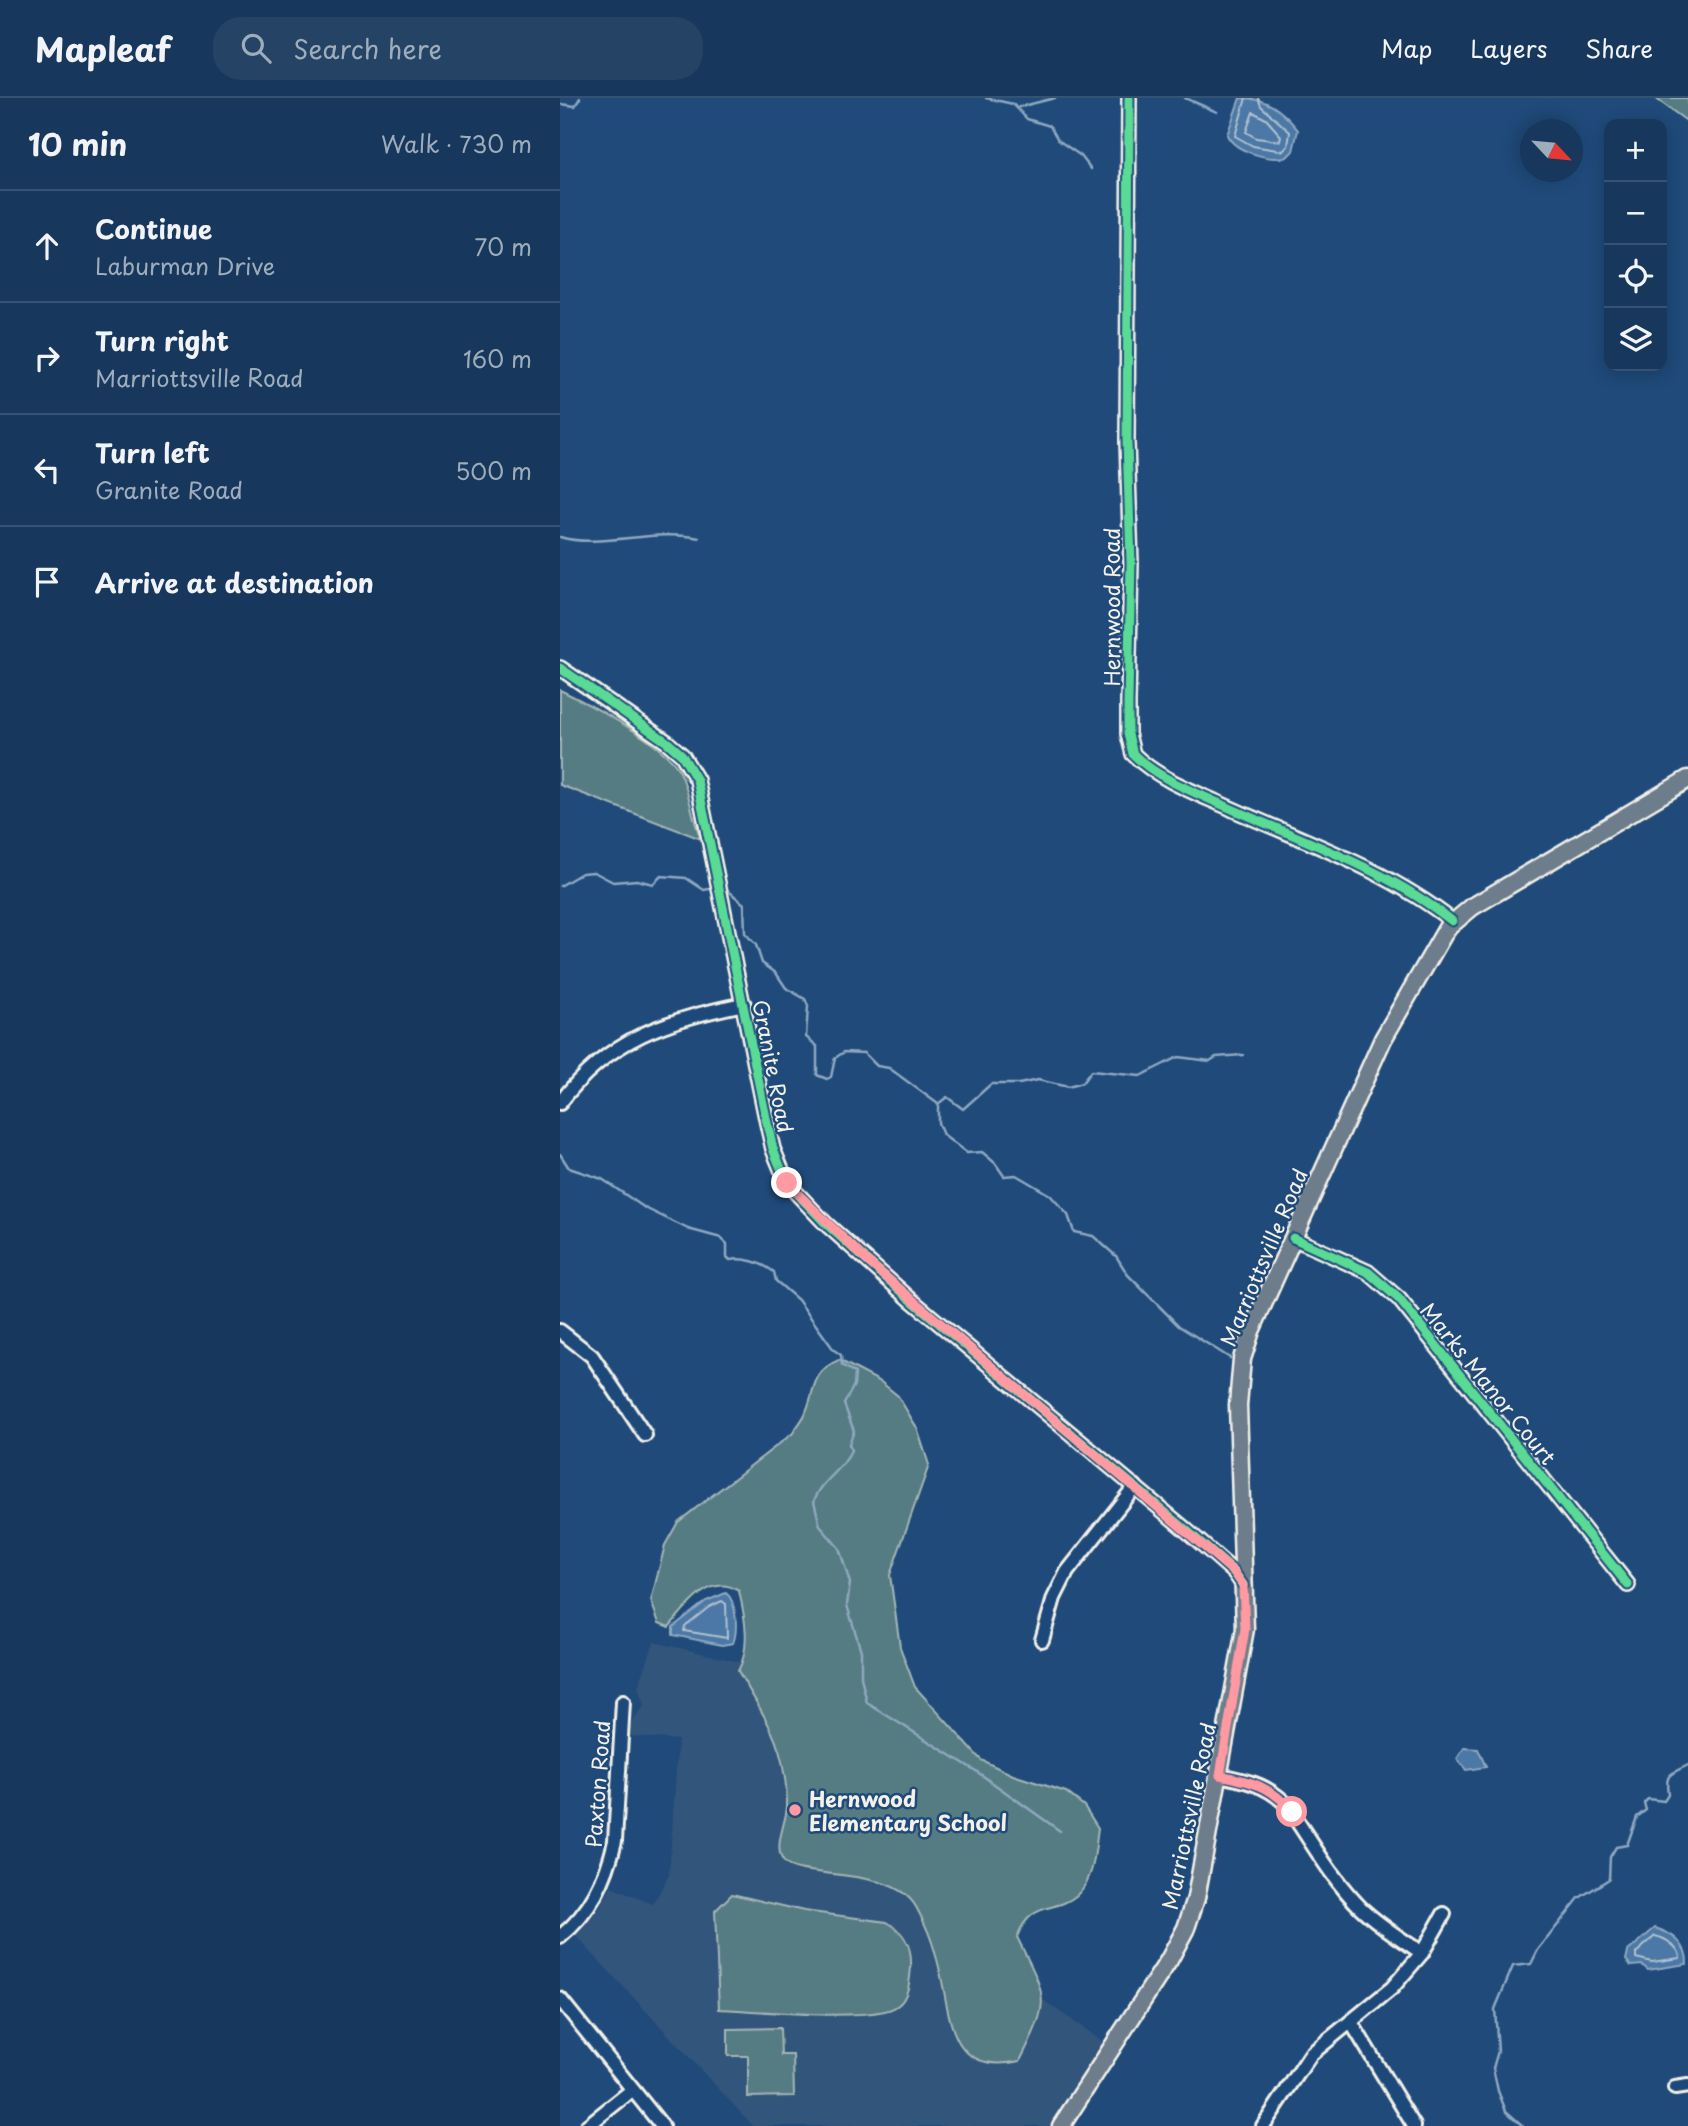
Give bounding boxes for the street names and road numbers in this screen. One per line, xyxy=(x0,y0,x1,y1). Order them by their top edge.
street label: Hernwood Road xyxy=(1095,527,1127,687)
street label: Granite Road xyxy=(745,997,803,1135)
street label: Marriottsville Road xyxy=(1211,1163,1315,1351)
street label: Marks Manor Court xyxy=(1413,1295,1565,1471)
street label: Paxton Road xyxy=(577,1719,617,1849)
street label: Marriottsville Road xyxy=(1153,1720,1223,1912)

